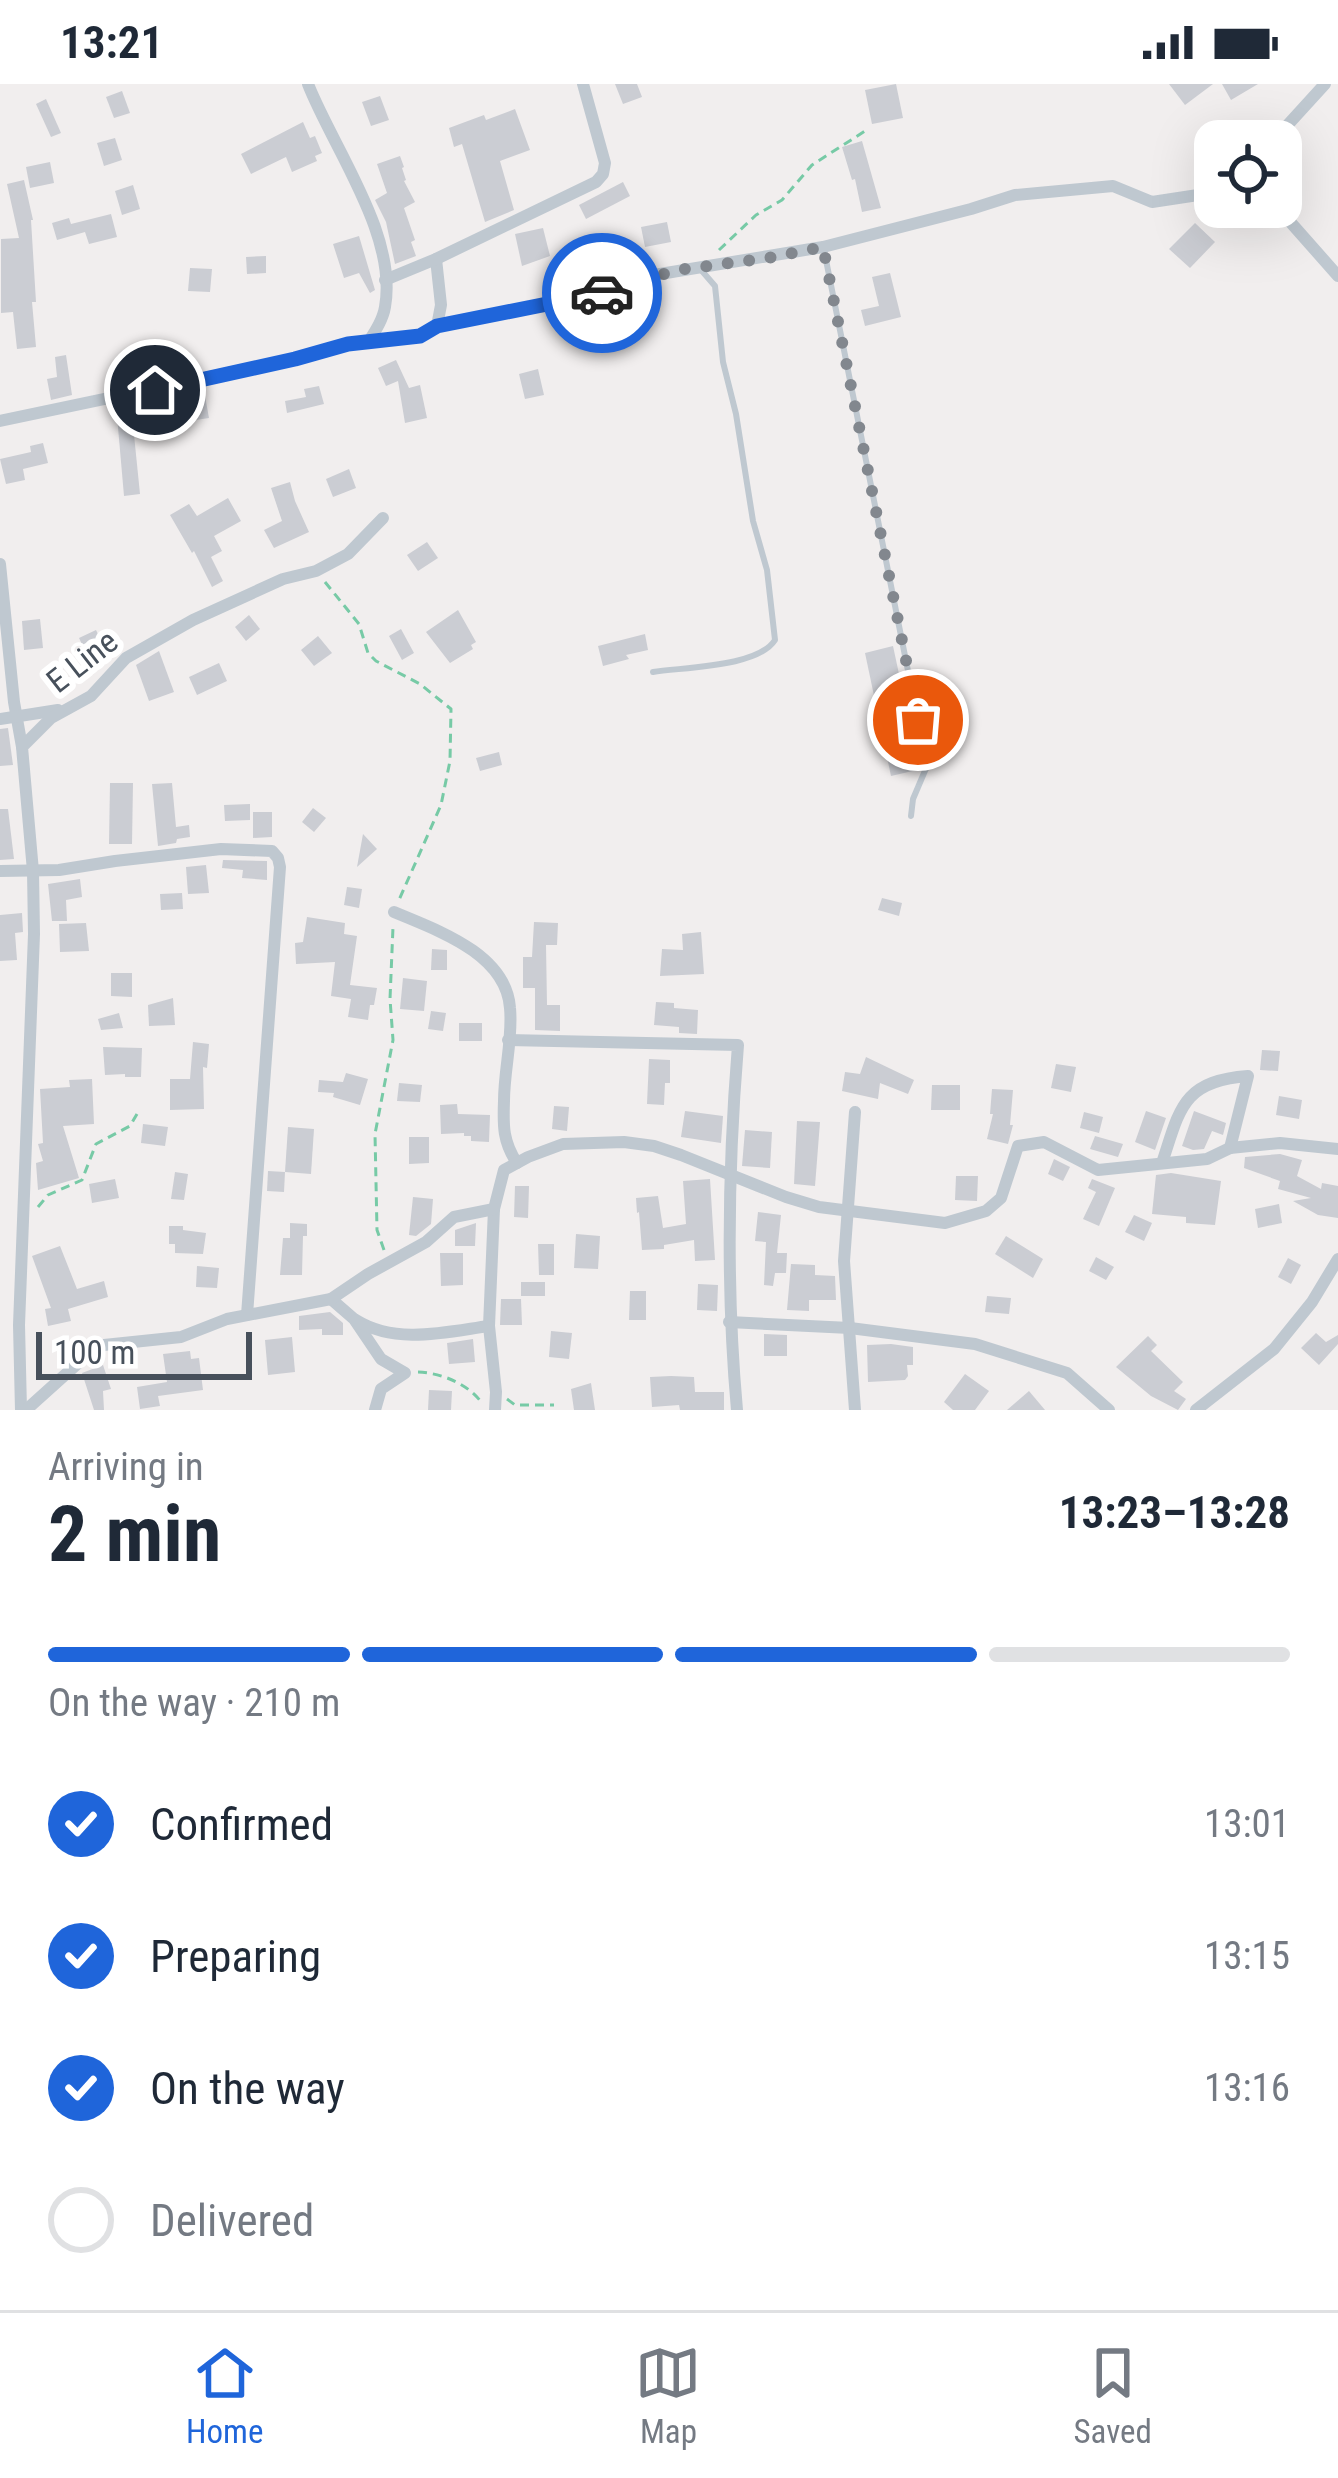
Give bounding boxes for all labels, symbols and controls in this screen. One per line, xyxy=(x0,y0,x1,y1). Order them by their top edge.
text: 13:21 xyxy=(60,16,163,69)
map controls xyxy=(1194,120,1302,228)
button: locate xyxy=(1194,120,1302,228)
courier xyxy=(542,233,662,353)
icon: car xyxy=(569,260,635,326)
pin xyxy=(104,339,206,441)
icon: home xyxy=(122,357,188,423)
street label: E Line xyxy=(39,621,125,701)
pin xyxy=(867,669,969,771)
icon: bag xyxy=(885,687,951,753)
scale bar xyxy=(36,1326,252,1379)
text: 100 m xyxy=(54,1333,135,1372)
text: Arriving in xyxy=(48,1444,204,1490)
text: 13:23–13:28 xyxy=(1059,1486,1290,1539)
text: 2 min xyxy=(48,1489,221,1580)
text: On the way · 210 m xyxy=(48,1680,340,1726)
icon: check xyxy=(48,1791,114,1857)
text: Confirmed xyxy=(150,1798,333,1851)
text: 13:01 xyxy=(1204,1801,1290,1847)
icon: check xyxy=(48,1923,114,1989)
text: Preparing xyxy=(150,1930,321,1983)
text: 13:15 xyxy=(1204,1933,1290,1979)
icon: check xyxy=(48,2055,114,2121)
text: On the way xyxy=(150,2062,345,2115)
text: 13:16 xyxy=(1204,2065,1290,2111)
text: Delivered xyxy=(150,2194,314,2247)
tab: Home xyxy=(186,2340,263,2451)
tab: Map xyxy=(635,2340,701,2451)
tab: Saved xyxy=(1074,2340,1152,2451)

